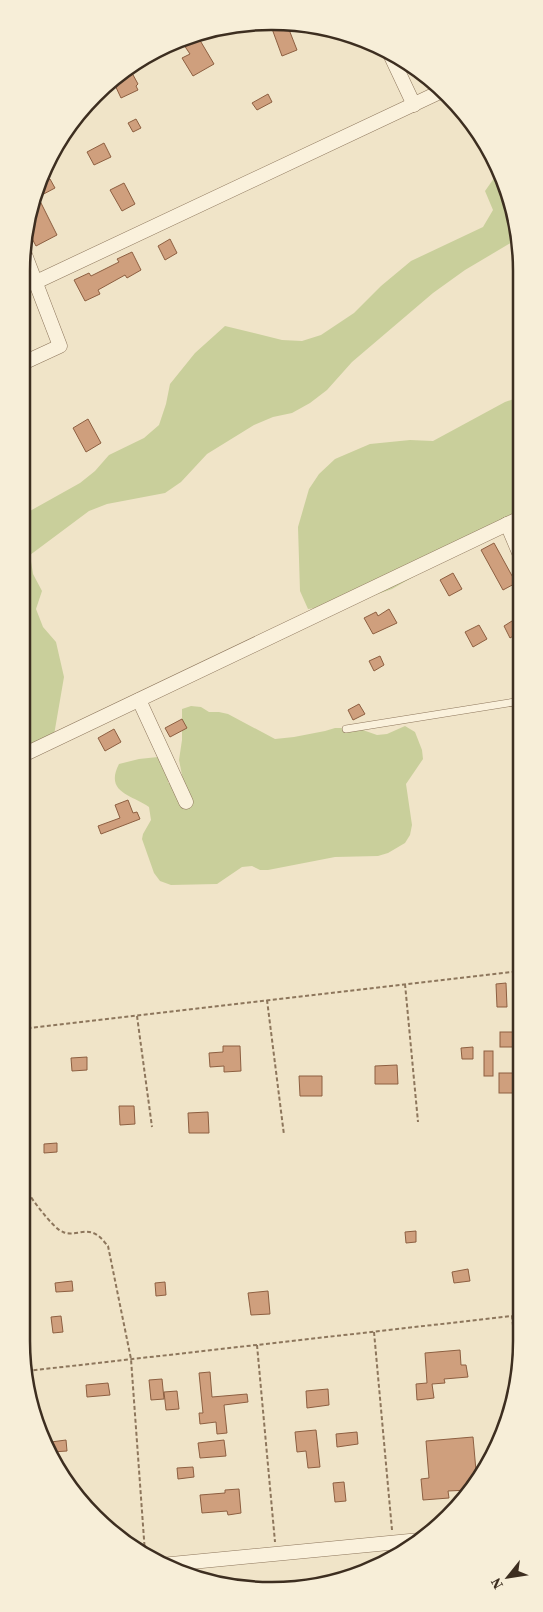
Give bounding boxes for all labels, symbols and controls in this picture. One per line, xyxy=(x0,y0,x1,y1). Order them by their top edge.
north arrow xyxy=(483,1552,533,1602)
text: N xyxy=(486,1574,508,1593)

